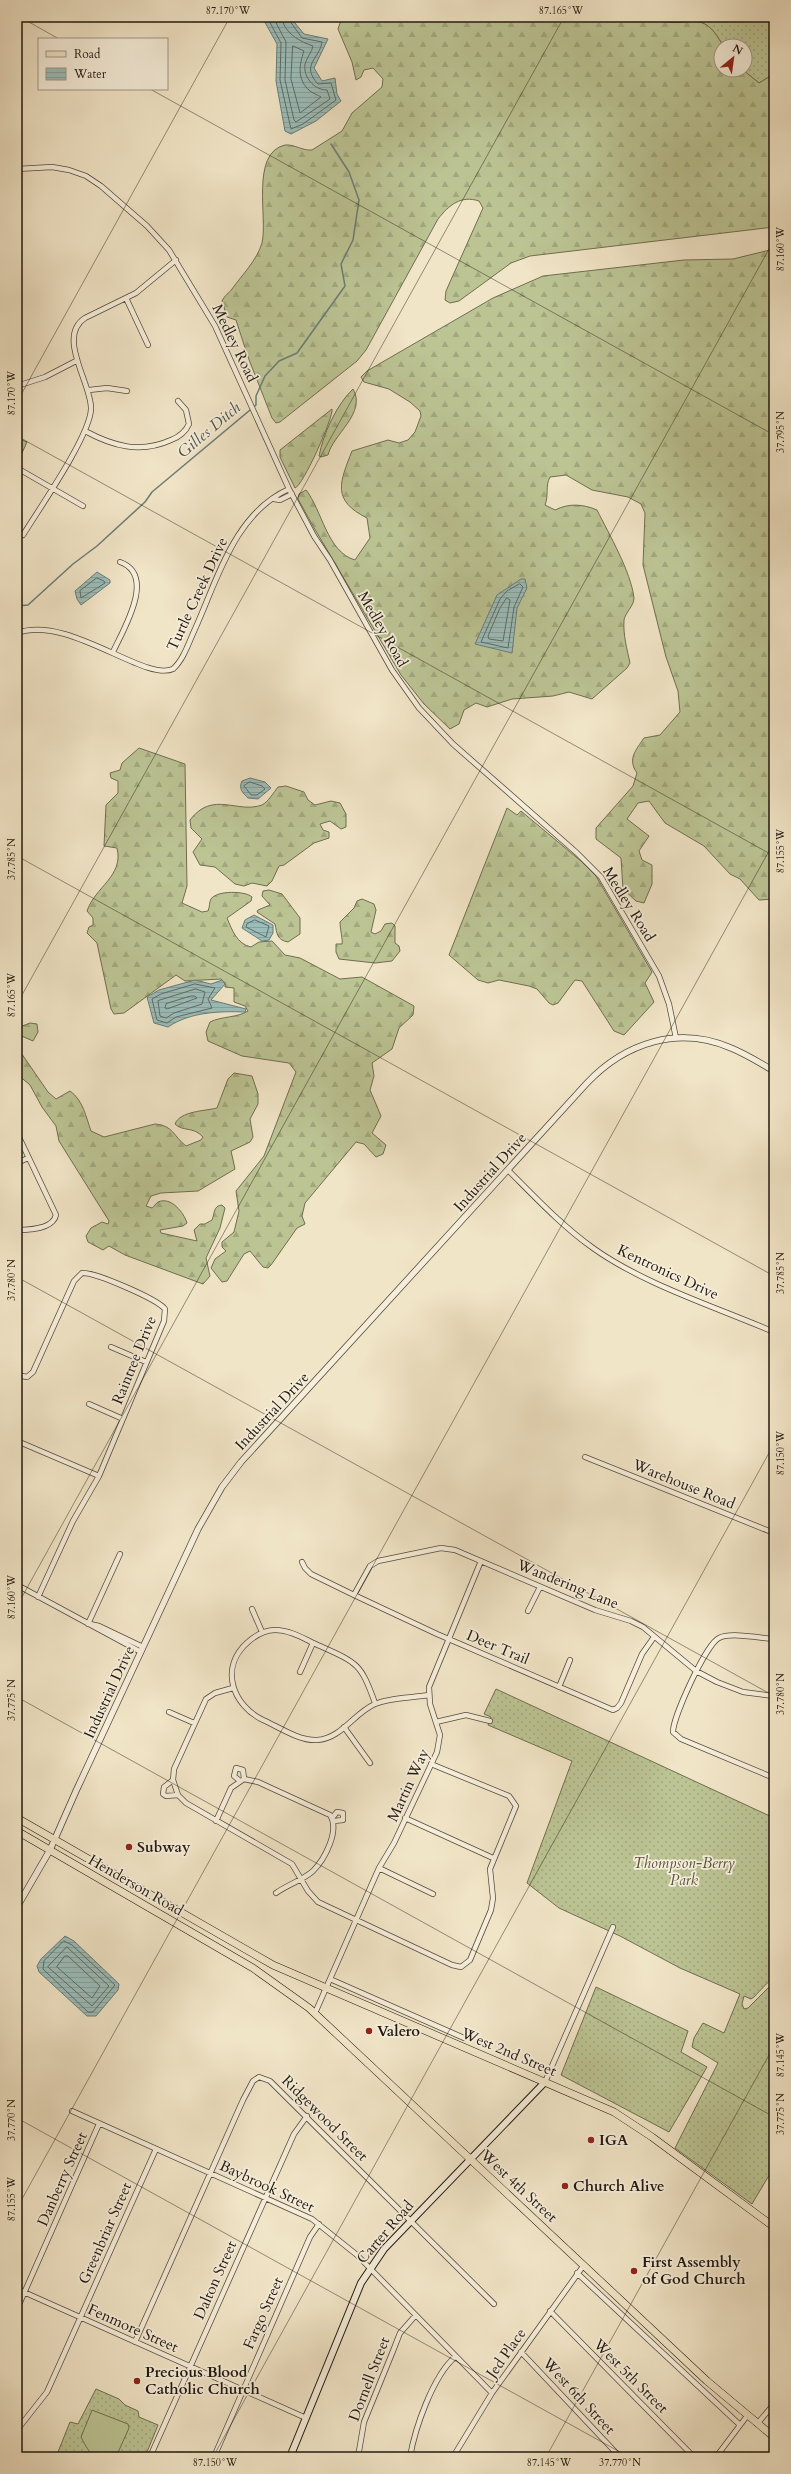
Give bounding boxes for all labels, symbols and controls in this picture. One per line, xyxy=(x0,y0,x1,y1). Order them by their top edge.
text: 87.170°W xyxy=(206,4,251,18)
text: 87.165°W xyxy=(539,4,584,18)
legend xyxy=(38,38,168,90)
north arrow xyxy=(713,38,753,78)
text: N xyxy=(730,41,746,59)
text: Road xyxy=(74,46,101,62)
text: Water xyxy=(73,66,107,82)
text: 87.160°W xyxy=(774,226,788,271)
street label: Medley Road xyxy=(207,301,263,385)
text: 87.170°W xyxy=(5,370,19,415)
water label: Gilles Ditch xyxy=(173,397,246,463)
text: 37.795°N xyxy=(774,411,788,453)
street label: Turtle Creek Drive xyxy=(162,534,232,654)
street label: Medley Road xyxy=(353,587,413,671)
text: 87.155°W xyxy=(774,828,788,873)
text: 37.785°N xyxy=(5,838,19,880)
street label: Medley Road xyxy=(598,863,660,945)
text: 87.165°W xyxy=(5,972,19,1017)
street label: Industrial Drive xyxy=(449,1128,531,1216)
street label: Kentronics Drive xyxy=(614,1240,722,1304)
text: 37.785°N xyxy=(774,1252,788,1294)
text: 37.780°N xyxy=(5,1259,19,1301)
street label: Raintree Drive xyxy=(107,1313,161,1407)
street label: Industrial Drive xyxy=(231,1368,314,1454)
text: 87.150°W xyxy=(774,1430,788,1475)
street label: Warehouse Road xyxy=(629,1454,738,1514)
street label: Wandering Lane xyxy=(513,1554,622,1614)
text: 87.160°W xyxy=(5,1574,19,1619)
street label: Deer Trail xyxy=(464,1625,533,1669)
street label: Industrial Drive xyxy=(79,1642,139,1742)
text: 37.780°N xyxy=(774,1673,788,1715)
text: 37.775°N xyxy=(5,1679,19,1721)
street label: Martin Way xyxy=(382,1745,434,1825)
place label: Subway xyxy=(137,1837,191,1857)
marker: Subway xyxy=(124,1842,134,1852)
street label: Henderson Road xyxy=(85,1850,187,1920)
park label: Thompson-Berry Park xyxy=(633,1853,736,1890)
place label: Valero xyxy=(377,2021,420,2041)
street label: West 2nd Street xyxy=(457,2023,560,2081)
marker: Valero xyxy=(364,2026,374,2036)
text: 87.145°W xyxy=(774,2032,788,2077)
street label: Ridgewood Street xyxy=(278,2071,373,2166)
text: 37.775°N xyxy=(774,2093,788,2135)
text: 37.770°N xyxy=(5,2099,19,2141)
street label: Danberry Street xyxy=(32,2129,92,2229)
place label: IGA xyxy=(599,2130,629,2150)
marker: IGA xyxy=(586,2135,596,2145)
street label: West 4th Street xyxy=(476,2145,562,2227)
street label: Baybrook Street xyxy=(216,2155,318,2217)
text: 87.155°W xyxy=(5,2176,19,2221)
place label: Church Alive xyxy=(573,2176,664,2196)
street label: Greenbriar Street xyxy=(74,2179,136,2287)
marker: Church Alive xyxy=(560,2181,570,2191)
street label: Carter Road xyxy=(352,2196,418,2268)
street label: Dalton Street xyxy=(189,2237,241,2322)
place label: First Assembly of God Church xyxy=(642,2252,746,2289)
marker: First Assembly of God Church xyxy=(629,2266,639,2276)
street label: Fargo Street xyxy=(238,2273,288,2352)
street label: Fenmore Street xyxy=(85,2299,182,2357)
street label: Jed Place xyxy=(480,2324,531,2384)
street label: Dornell Street xyxy=(344,2334,394,2424)
street label: West 5th Street xyxy=(589,2334,673,2418)
street label: West 6th Street xyxy=(538,2353,620,2439)
place label: Precious Blood Catholic Church xyxy=(145,2362,261,2399)
marker: Precious Blood Catholic Church xyxy=(132,2376,142,2386)
text: 87.150°W xyxy=(193,2456,238,2470)
text: 87.145°W xyxy=(527,2456,572,2470)
text: 37.770°N xyxy=(599,2456,641,2470)

